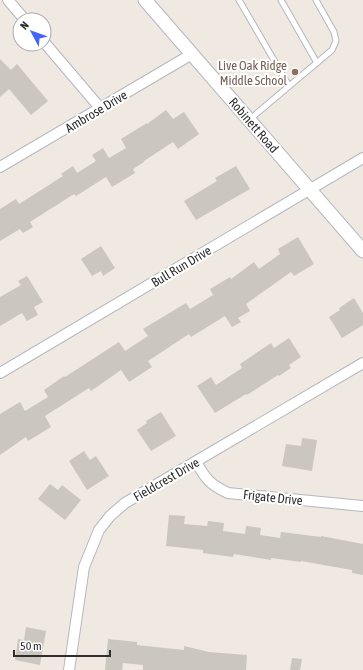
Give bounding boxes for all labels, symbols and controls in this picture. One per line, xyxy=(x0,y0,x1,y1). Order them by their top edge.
north arrow xyxy=(12,12,52,52)
text: N xyxy=(18,19,31,32)
place label: Live Oak Ridge Middle School xyxy=(218,58,288,88)
marker: Live Oak Ridge Middle School xyxy=(290,67,300,77)
street label: Ambrose Drive xyxy=(63,87,130,136)
street label: Robinett Road xyxy=(226,95,282,156)
street label: Bull Run Drive xyxy=(149,243,214,290)
street label: Fieldcrest Drive xyxy=(131,455,202,504)
street label: Frigate Drive xyxy=(242,487,304,508)
scale bar xyxy=(14,632,110,658)
text: 50 m xyxy=(20,639,42,653)

